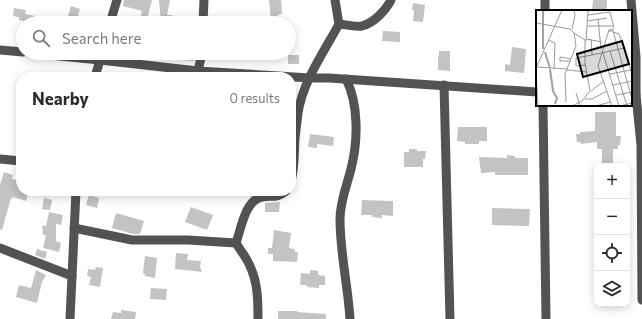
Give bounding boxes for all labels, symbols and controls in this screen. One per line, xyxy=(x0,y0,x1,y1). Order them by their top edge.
inset map xyxy=(536,10,632,106)
search box xyxy=(16,16,296,60)
icon: search xyxy=(30,27,52,49)
text: Search here xyxy=(62,29,141,47)
text: Nearby xyxy=(32,88,89,109)
text: 0 results xyxy=(229,90,280,106)
map controls xyxy=(594,163,630,307)
button: + xyxy=(594,163,630,199)
button: − xyxy=(594,199,630,235)
button: locate xyxy=(594,235,630,271)
button: layers xyxy=(594,271,630,307)

